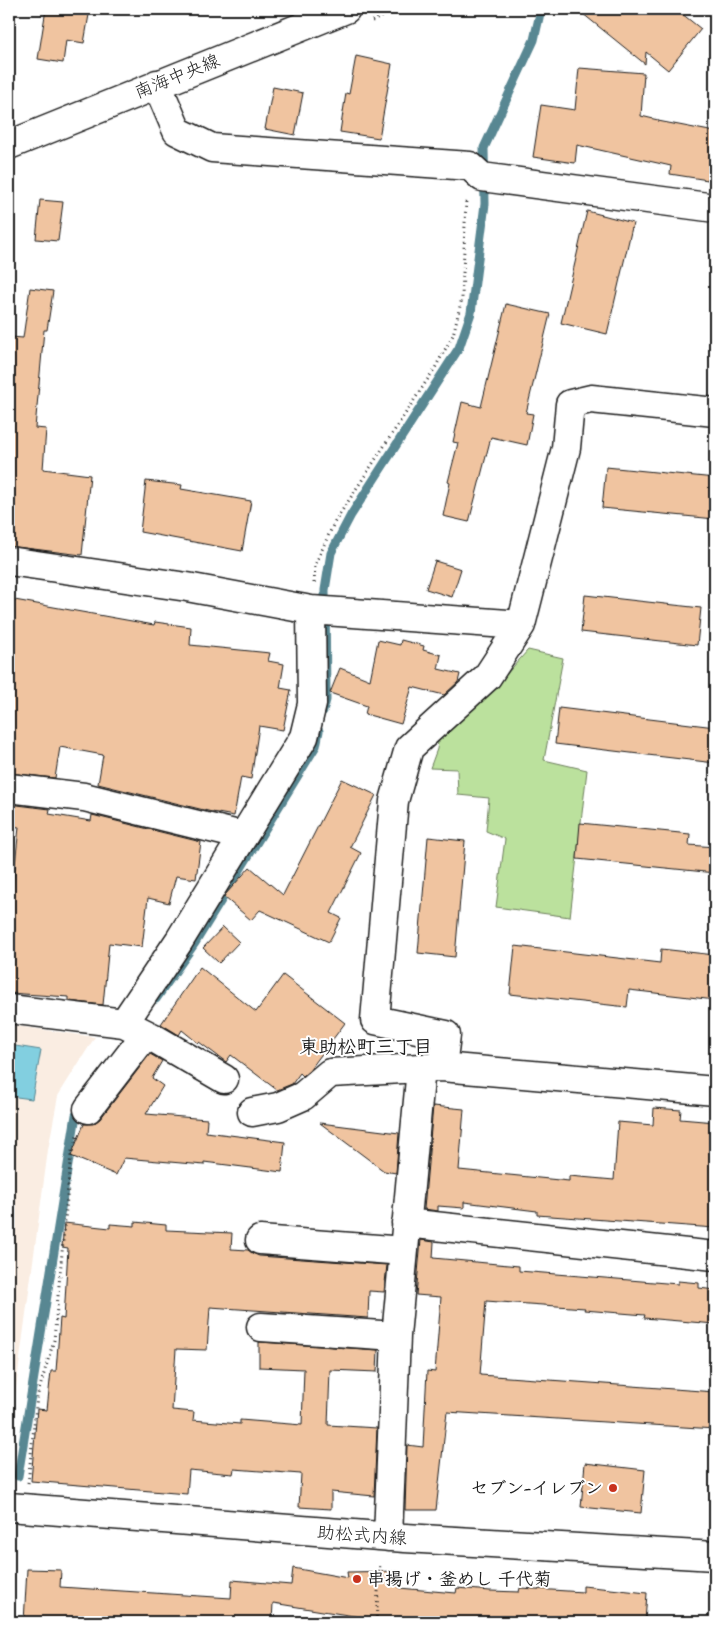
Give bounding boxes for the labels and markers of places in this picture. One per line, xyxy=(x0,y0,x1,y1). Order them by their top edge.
place label: セブン-イレブン xyxy=(470,1477,603,1503)
marker: セブン-イレブン xyxy=(607,1482,619,1494)
place label: 串揚げ・釜めし 千代菊 xyxy=(367,1568,552,1594)
marker: 串揚げ・釜めし 千代菊 xyxy=(351,1573,363,1585)

